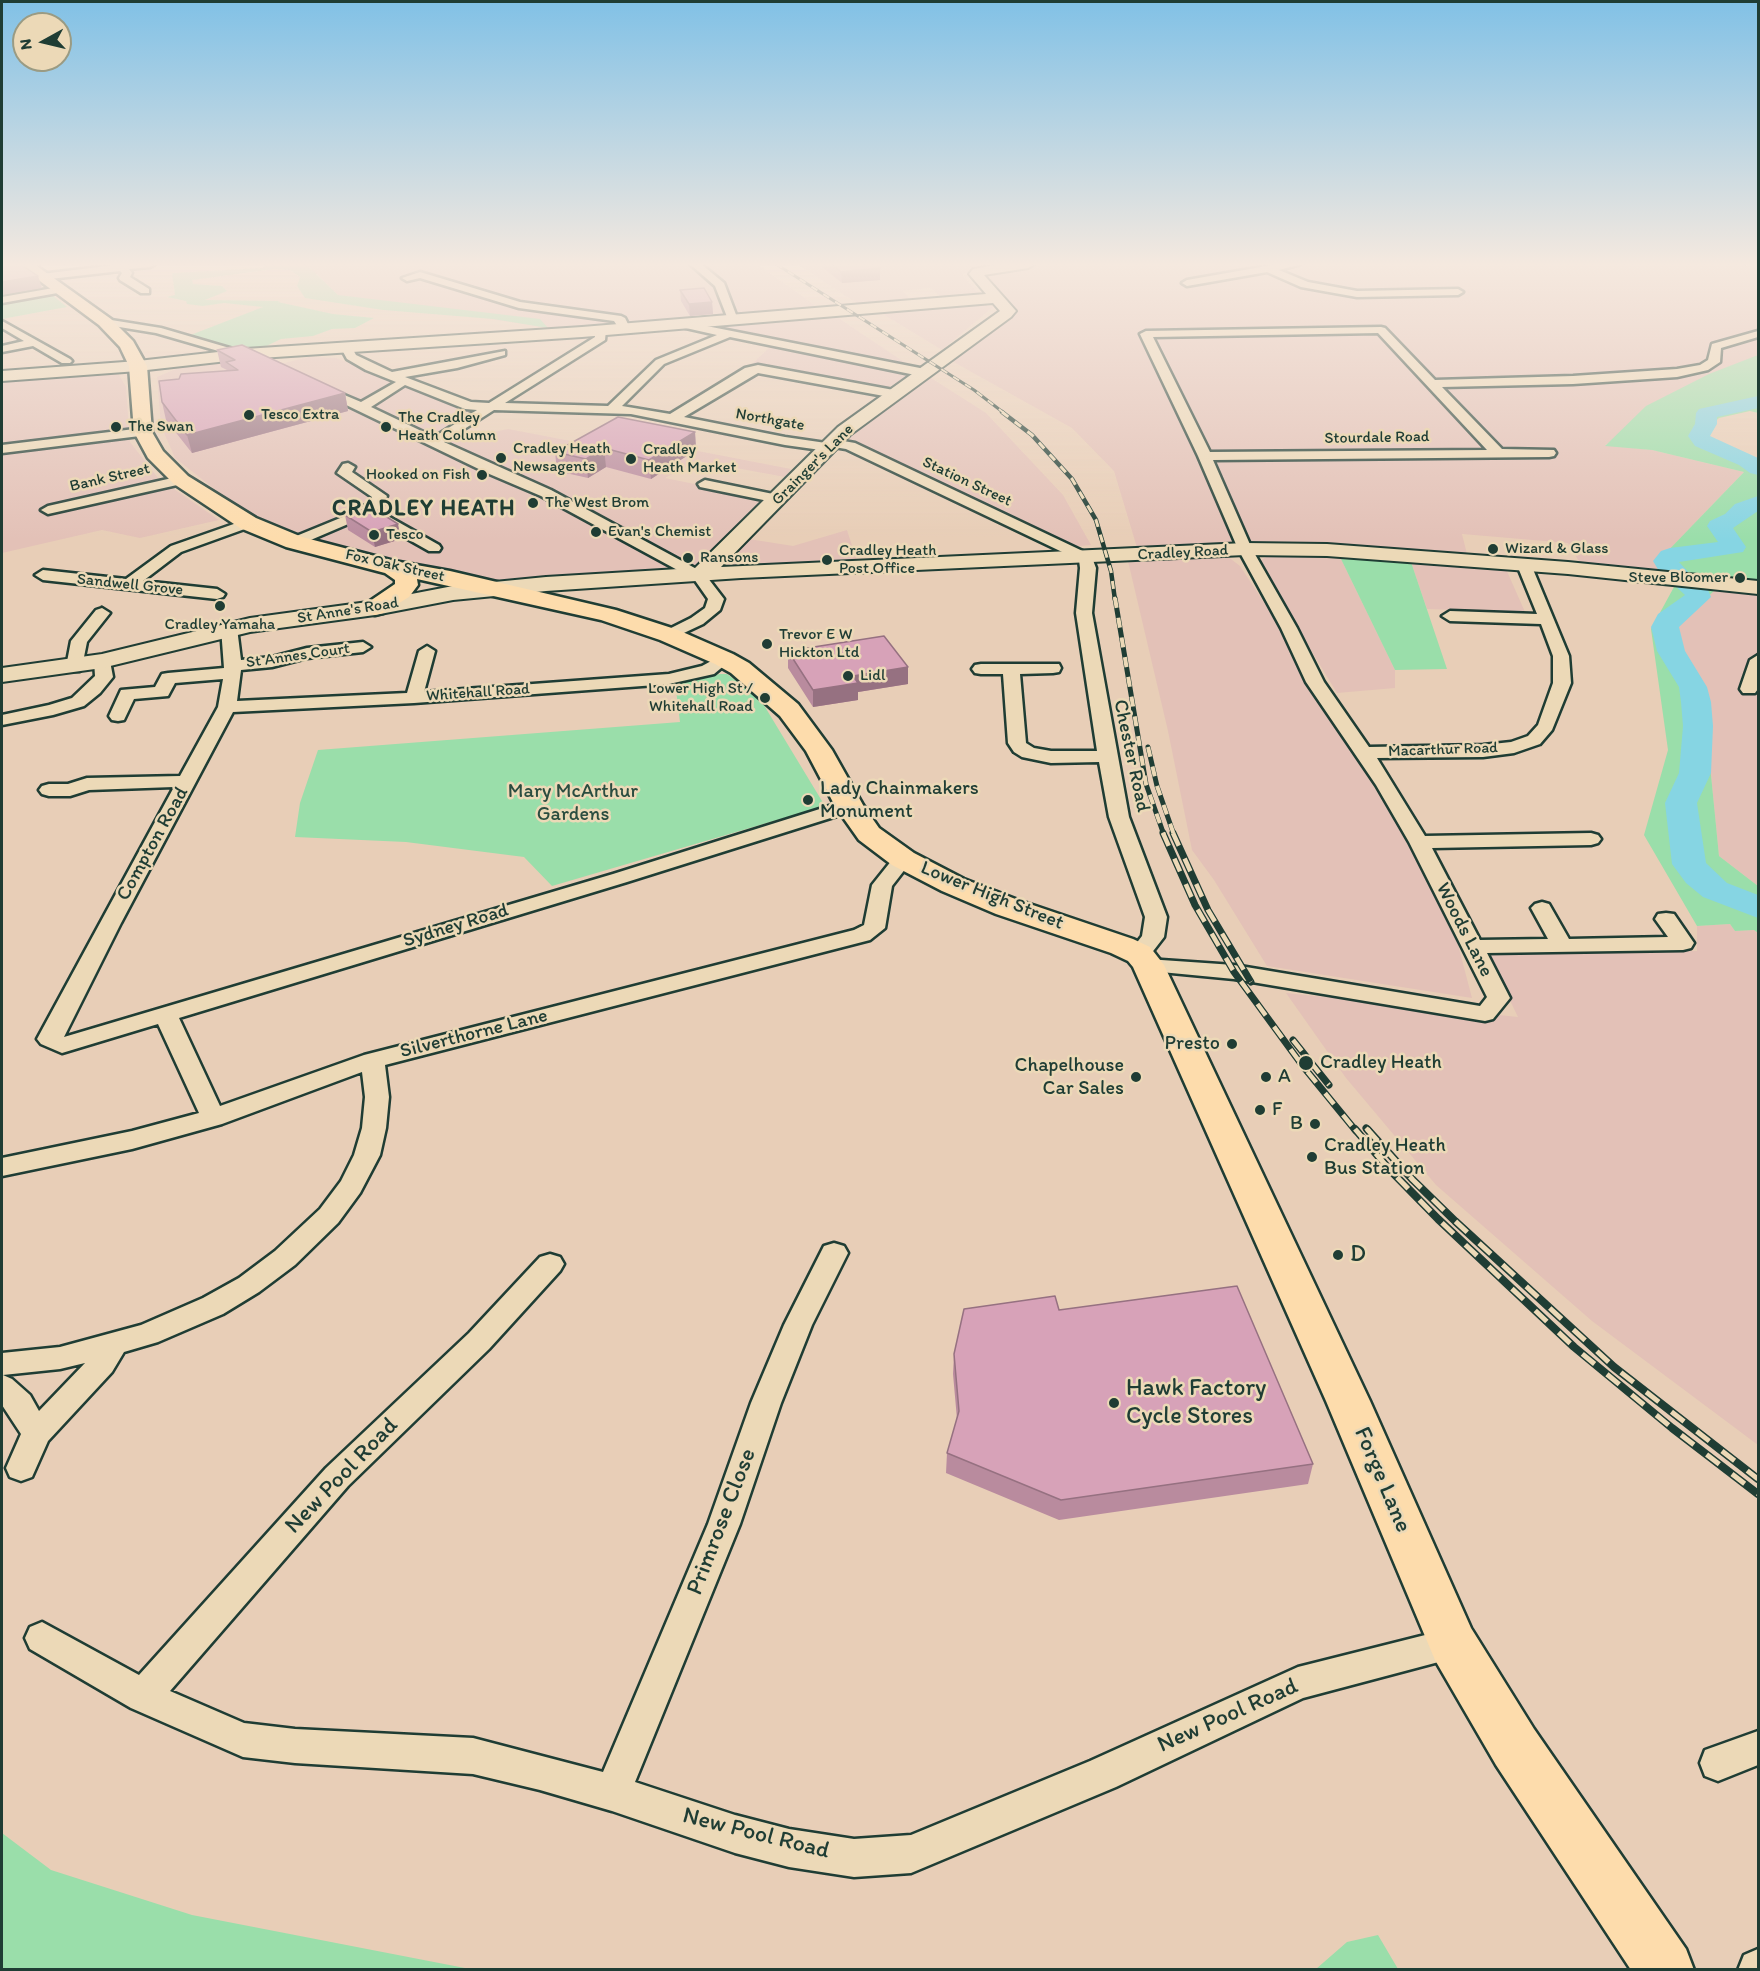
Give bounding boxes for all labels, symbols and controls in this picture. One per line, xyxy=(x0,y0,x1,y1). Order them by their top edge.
north arrow xyxy=(12,12,72,72)
text: N xyxy=(16,38,36,51)
place label: Tesco Extra xyxy=(261,405,339,425)
street label: Northgate xyxy=(734,405,806,435)
marker: Tesco Extra xyxy=(242,408,256,422)
place label: The Cradley Heath Column xyxy=(398,408,496,446)
place label: The Swan xyxy=(128,417,193,437)
marker: The Swan xyxy=(109,420,123,434)
marker: The Cradley Heath Column xyxy=(379,420,393,434)
street label: Grainger's Lane xyxy=(768,420,858,510)
street label: Stourdale Road xyxy=(1324,427,1430,449)
place label: Cradley Heath Newsagents xyxy=(513,439,610,477)
place label: Cradley Heath Market xyxy=(643,440,736,478)
marker: Cradley Heath Newsagents xyxy=(494,451,508,465)
marker: Cradley Heath Market xyxy=(624,452,638,466)
street label: Station Street xyxy=(919,453,1015,511)
street label: Bank Street xyxy=(68,459,152,497)
place label: Hooked on Fish xyxy=(366,465,470,485)
marker: Hooked on Fish xyxy=(475,468,489,482)
place label: The West Brom xyxy=(545,493,649,513)
district label: CRADLEY HEATH xyxy=(331,496,517,522)
marker: The West Brom xyxy=(526,496,540,510)
place label: Evan's Chemist xyxy=(608,522,711,542)
place label: Tesco xyxy=(386,525,424,545)
marker: Evan's Chemist xyxy=(589,525,603,539)
marker: Tesco xyxy=(367,528,381,542)
place label: Wizard & Glass xyxy=(1505,539,1609,559)
place label: Cradley Heath Post Office xyxy=(839,541,936,579)
street label: Cradley Road xyxy=(1137,541,1229,565)
marker: Wizard & Glass xyxy=(1486,542,1500,556)
street label: Fox Oak Street xyxy=(343,545,447,587)
place label: Ransons xyxy=(700,548,758,568)
marker: Ransons xyxy=(681,551,695,565)
marker: Cradley Heath Post Office xyxy=(820,553,834,567)
place label: Steve Bloomer xyxy=(1629,568,1728,588)
street label: Sandwell Grove xyxy=(76,570,184,600)
marker: Steve Bloomer xyxy=(1733,571,1747,585)
street label: St Anne's Road xyxy=(296,594,400,628)
marker: Cradley Yamaha xyxy=(213,599,227,613)
place label: Cradley Yamaha xyxy=(165,615,275,635)
place label: Trevor E W Hickton Ltd xyxy=(779,625,859,663)
marker: Trevor E W Hickton Ltd xyxy=(760,637,774,651)
street label: St Annes Court xyxy=(245,639,351,673)
place label: Lidl xyxy=(860,666,886,686)
marker: Lidl xyxy=(841,669,855,683)
place label: Lower High St / Whitehall Road xyxy=(648,679,753,717)
street label: Whitehall Road xyxy=(426,680,530,706)
marker: Lower High St / Whitehall Road xyxy=(758,691,772,705)
street label: Chester Road xyxy=(1107,697,1155,815)
street label: Macarthur Road xyxy=(1388,738,1498,762)
place label: Lady Chainmakers Monument xyxy=(820,777,979,824)
park label: Mary McArthur Gardens xyxy=(508,780,638,827)
street label: Compton Road xyxy=(112,783,194,905)
marker: Lady Chainmakers Monument xyxy=(801,793,815,807)
street label: Lower High Street xyxy=(917,856,1067,936)
street label: Woods Lane xyxy=(1430,879,1498,981)
street label: Sydney Road xyxy=(400,899,512,953)
street label: Silverthorne Lane xyxy=(398,1004,550,1064)
place label: Presto xyxy=(1165,1032,1220,1056)
marker: Presto xyxy=(1225,1037,1239,1051)
place label: Cradley Heath xyxy=(1320,1051,1442,1075)
place label: Chapelhouse Car Sales xyxy=(1015,1054,1124,1101)
marker: Cradley Heath xyxy=(1297,1054,1315,1072)
place label: A xyxy=(1278,1065,1291,1089)
marker: Chapelhouse Car Sales xyxy=(1129,1070,1143,1084)
marker: A xyxy=(1259,1070,1273,1084)
place label: F xyxy=(1272,1098,1282,1122)
marker: F xyxy=(1253,1103,1267,1117)
place label: B xyxy=(1290,1112,1303,1136)
marker: B xyxy=(1308,1117,1322,1131)
place label: Cradley Heath Bus Station xyxy=(1324,1134,1446,1181)
marker: Cradley Heath Bus Station xyxy=(1305,1150,1319,1164)
place label: D xyxy=(1350,1241,1366,1269)
marker: D xyxy=(1331,1248,1345,1262)
place label: Hawk Factory Cycle Stores xyxy=(1126,1375,1266,1431)
marker: Hawk Factory Cycle Stores xyxy=(1107,1396,1121,1410)
street label: New Pool Road xyxy=(279,1412,405,1540)
street label: Forge Lane xyxy=(1347,1423,1417,1537)
street label: Primrose Close xyxy=(681,1445,763,1599)
street label: New Pool Road xyxy=(1153,1672,1303,1760)
street label: New Pool Road xyxy=(679,1802,833,1866)

